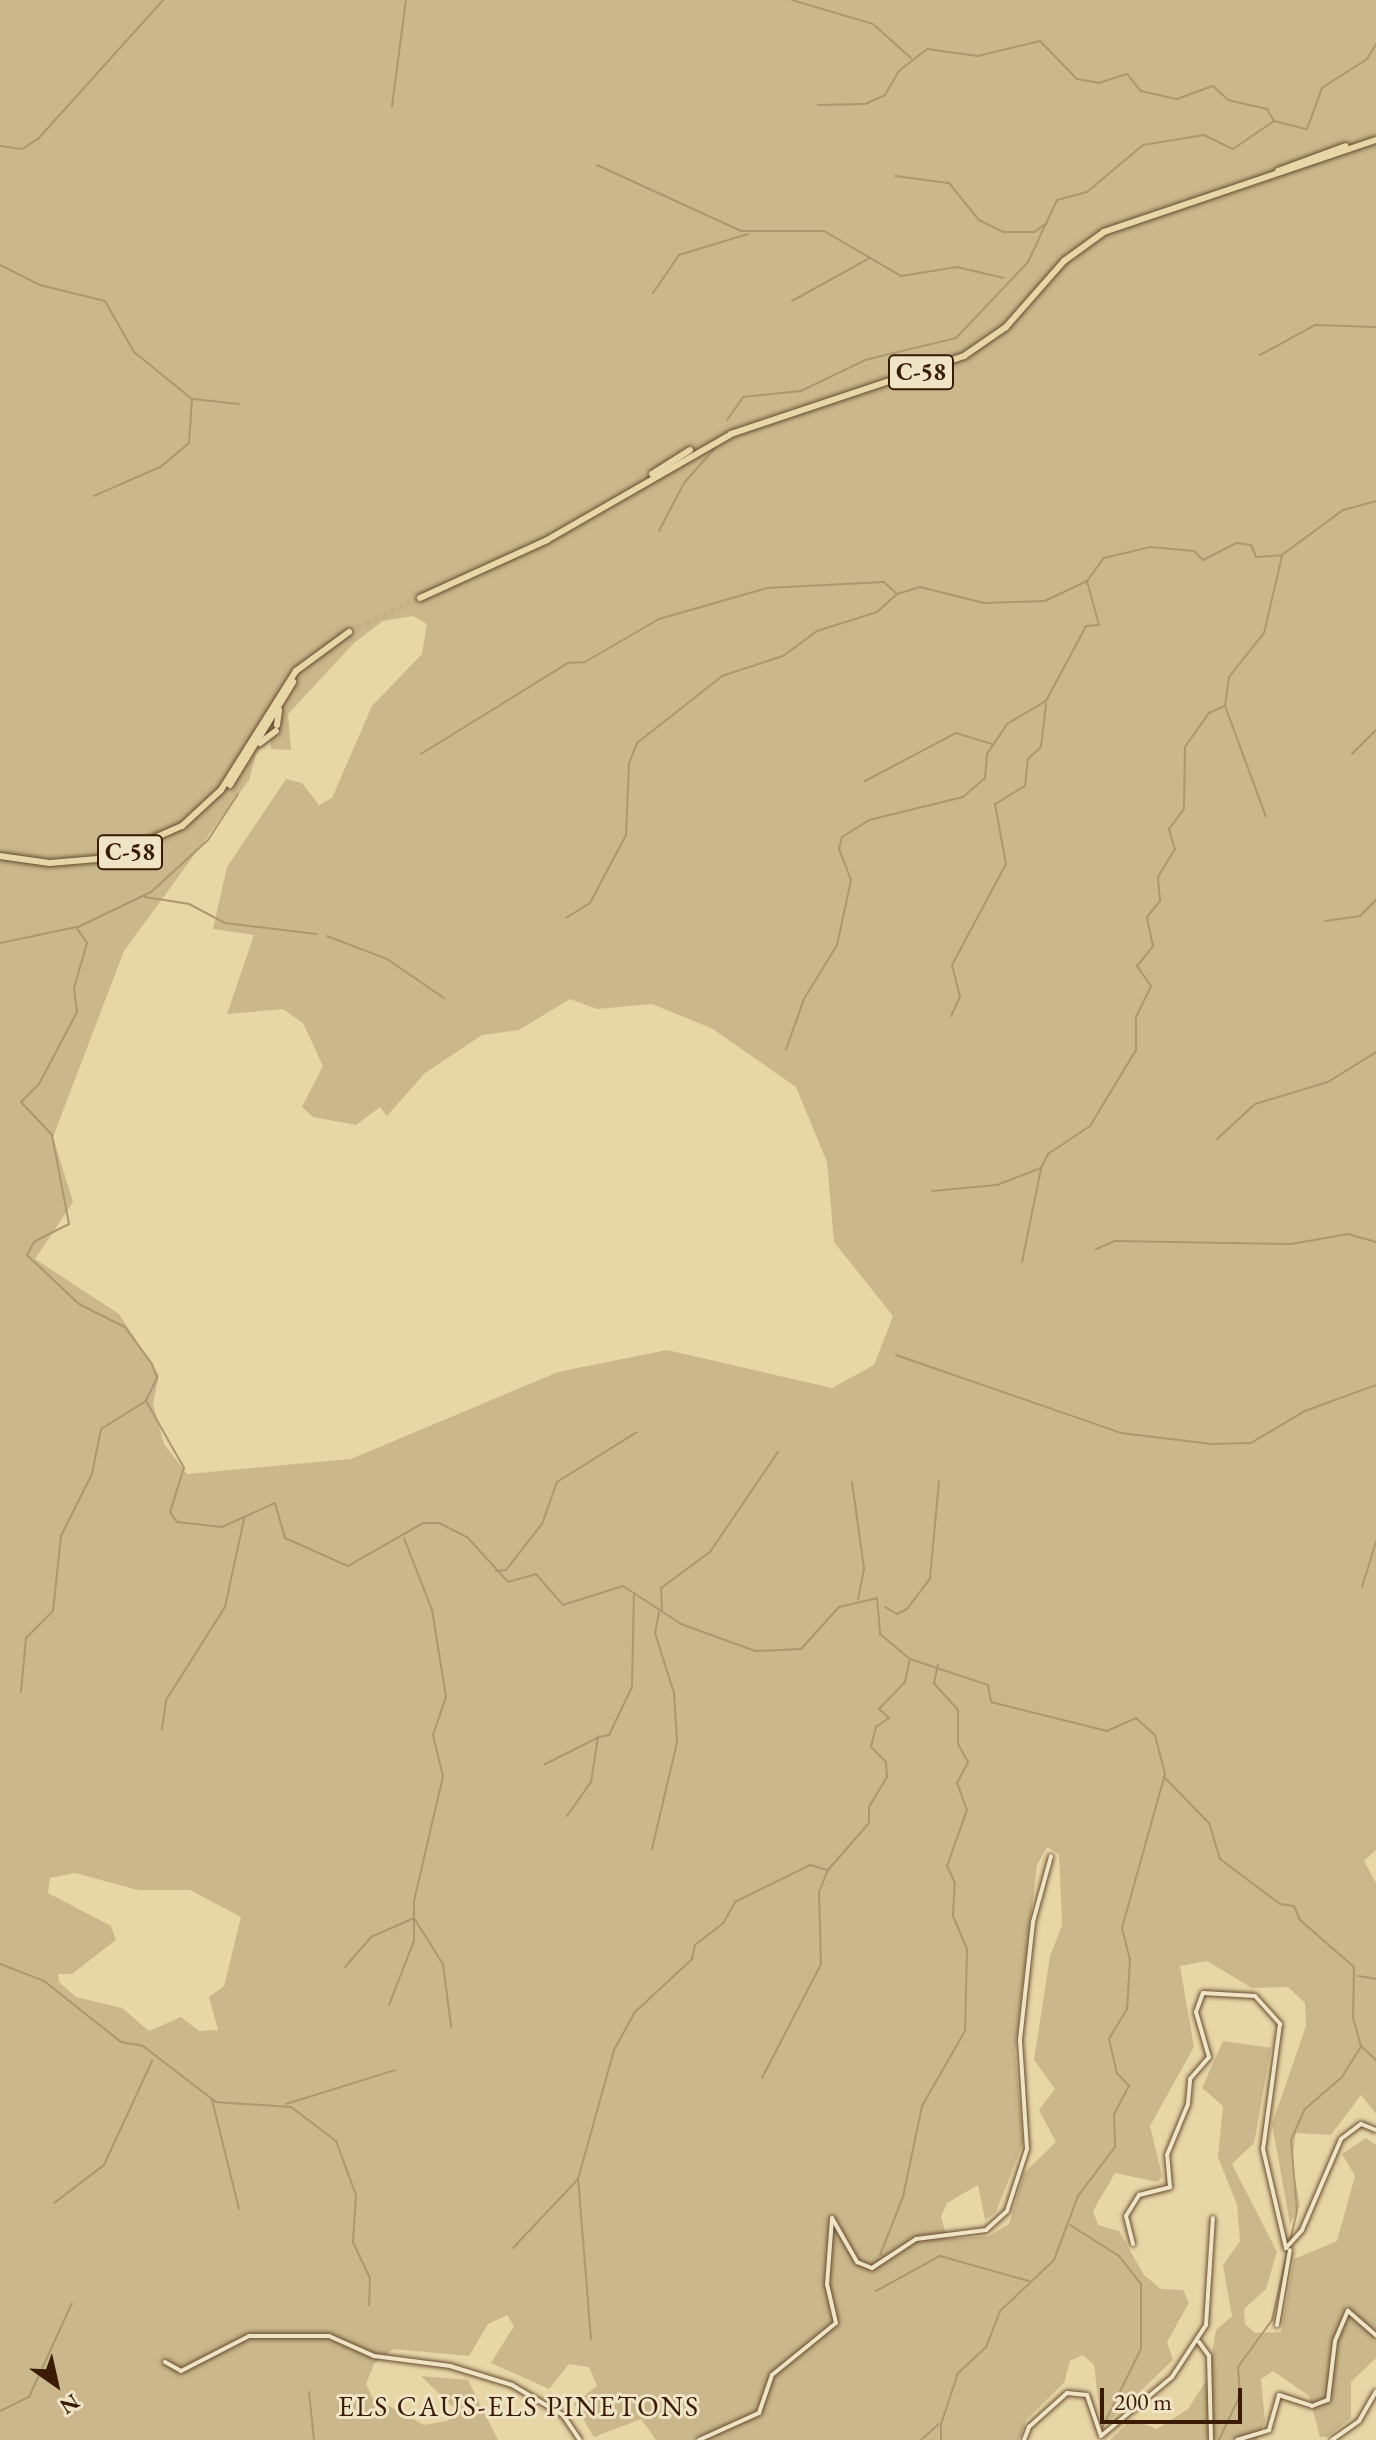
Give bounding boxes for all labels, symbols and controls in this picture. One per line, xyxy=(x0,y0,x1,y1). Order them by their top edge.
road number: C-58 xyxy=(887,352,955,392)
road number: C-58 xyxy=(96,832,164,872)
north arrow xyxy=(16,2344,96,2424)
scale bar xyxy=(1104,2372,1246,2422)
text: 200 m xyxy=(1114,2386,1172,2417)
text: N xyxy=(54,2387,85,2421)
district label: ELS CAUS-ELS PINETONS xyxy=(338,2389,700,2423)

